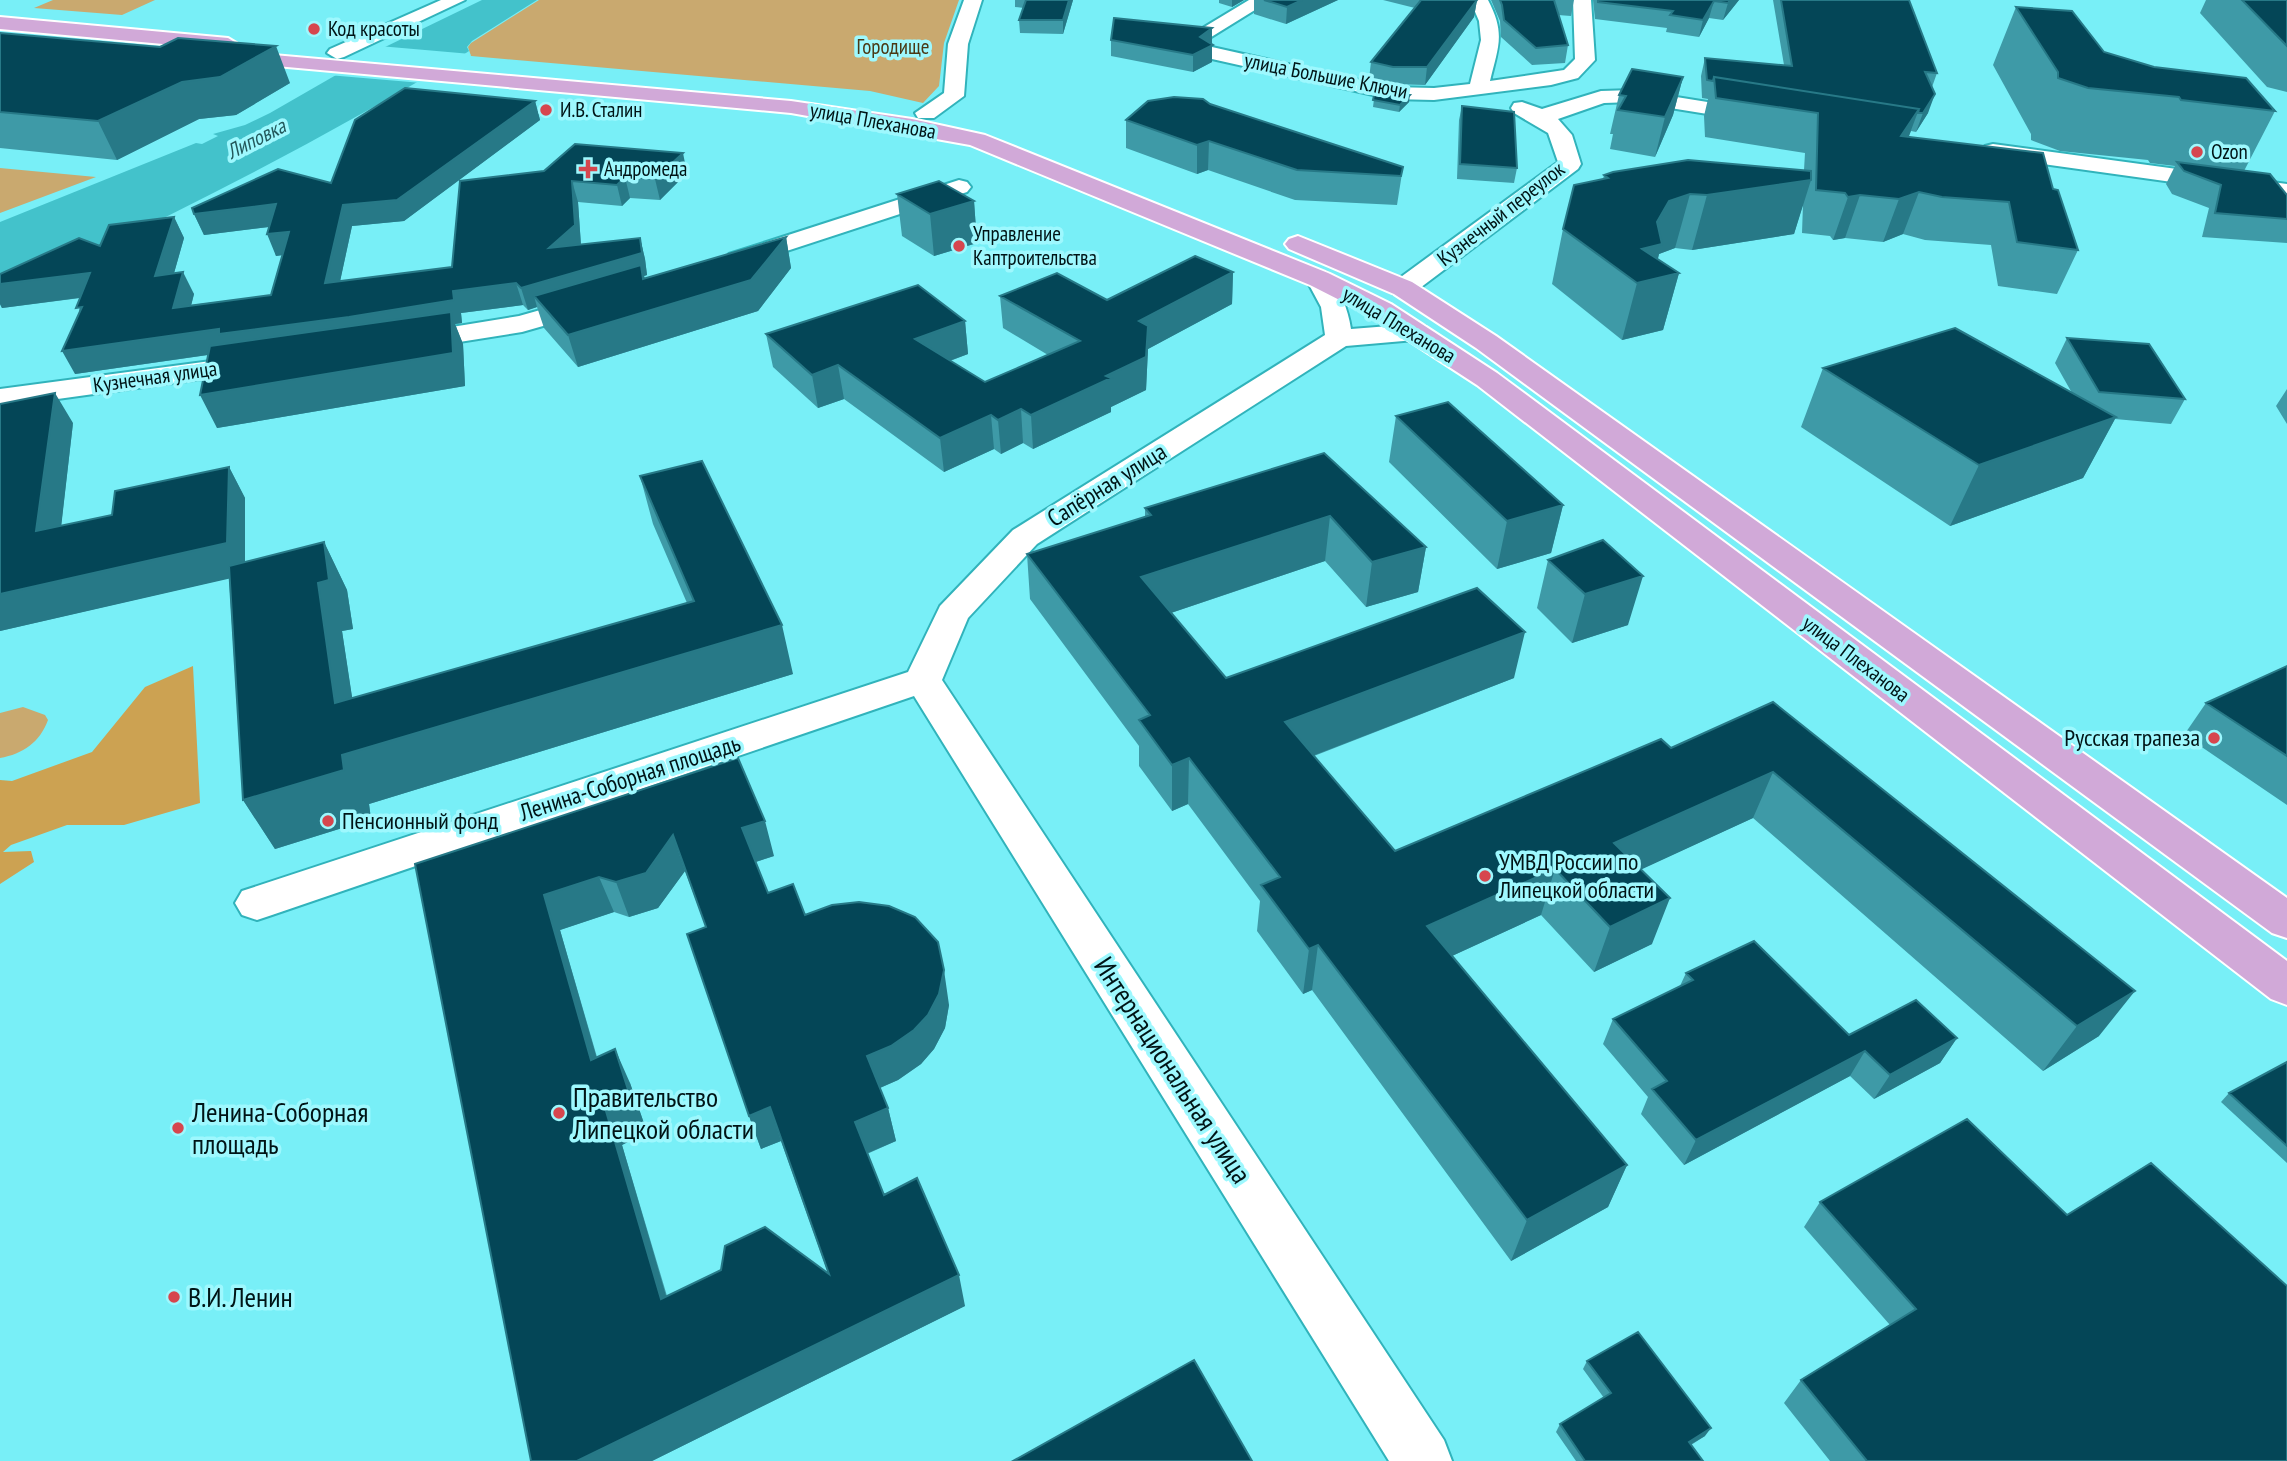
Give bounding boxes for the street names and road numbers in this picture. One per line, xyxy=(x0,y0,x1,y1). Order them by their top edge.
street label: улица Большие Ключи xyxy=(1242,46,1410,105)
street label: улица Плеханова xyxy=(808,96,938,145)
street label: Кузнечный переулок xyxy=(1432,155,1570,272)
street label: улица Плеханова xyxy=(1338,280,1461,369)
street label: Кузнечная улица xyxy=(91,354,219,399)
street label: Сапёрная улица xyxy=(1041,436,1172,533)
street label: улица Плеханова xyxy=(1797,609,1915,708)
street label: Ленина-Соборная площадь xyxy=(515,727,744,828)
street label: Интернациональная улица xyxy=(1086,950,1260,1190)

